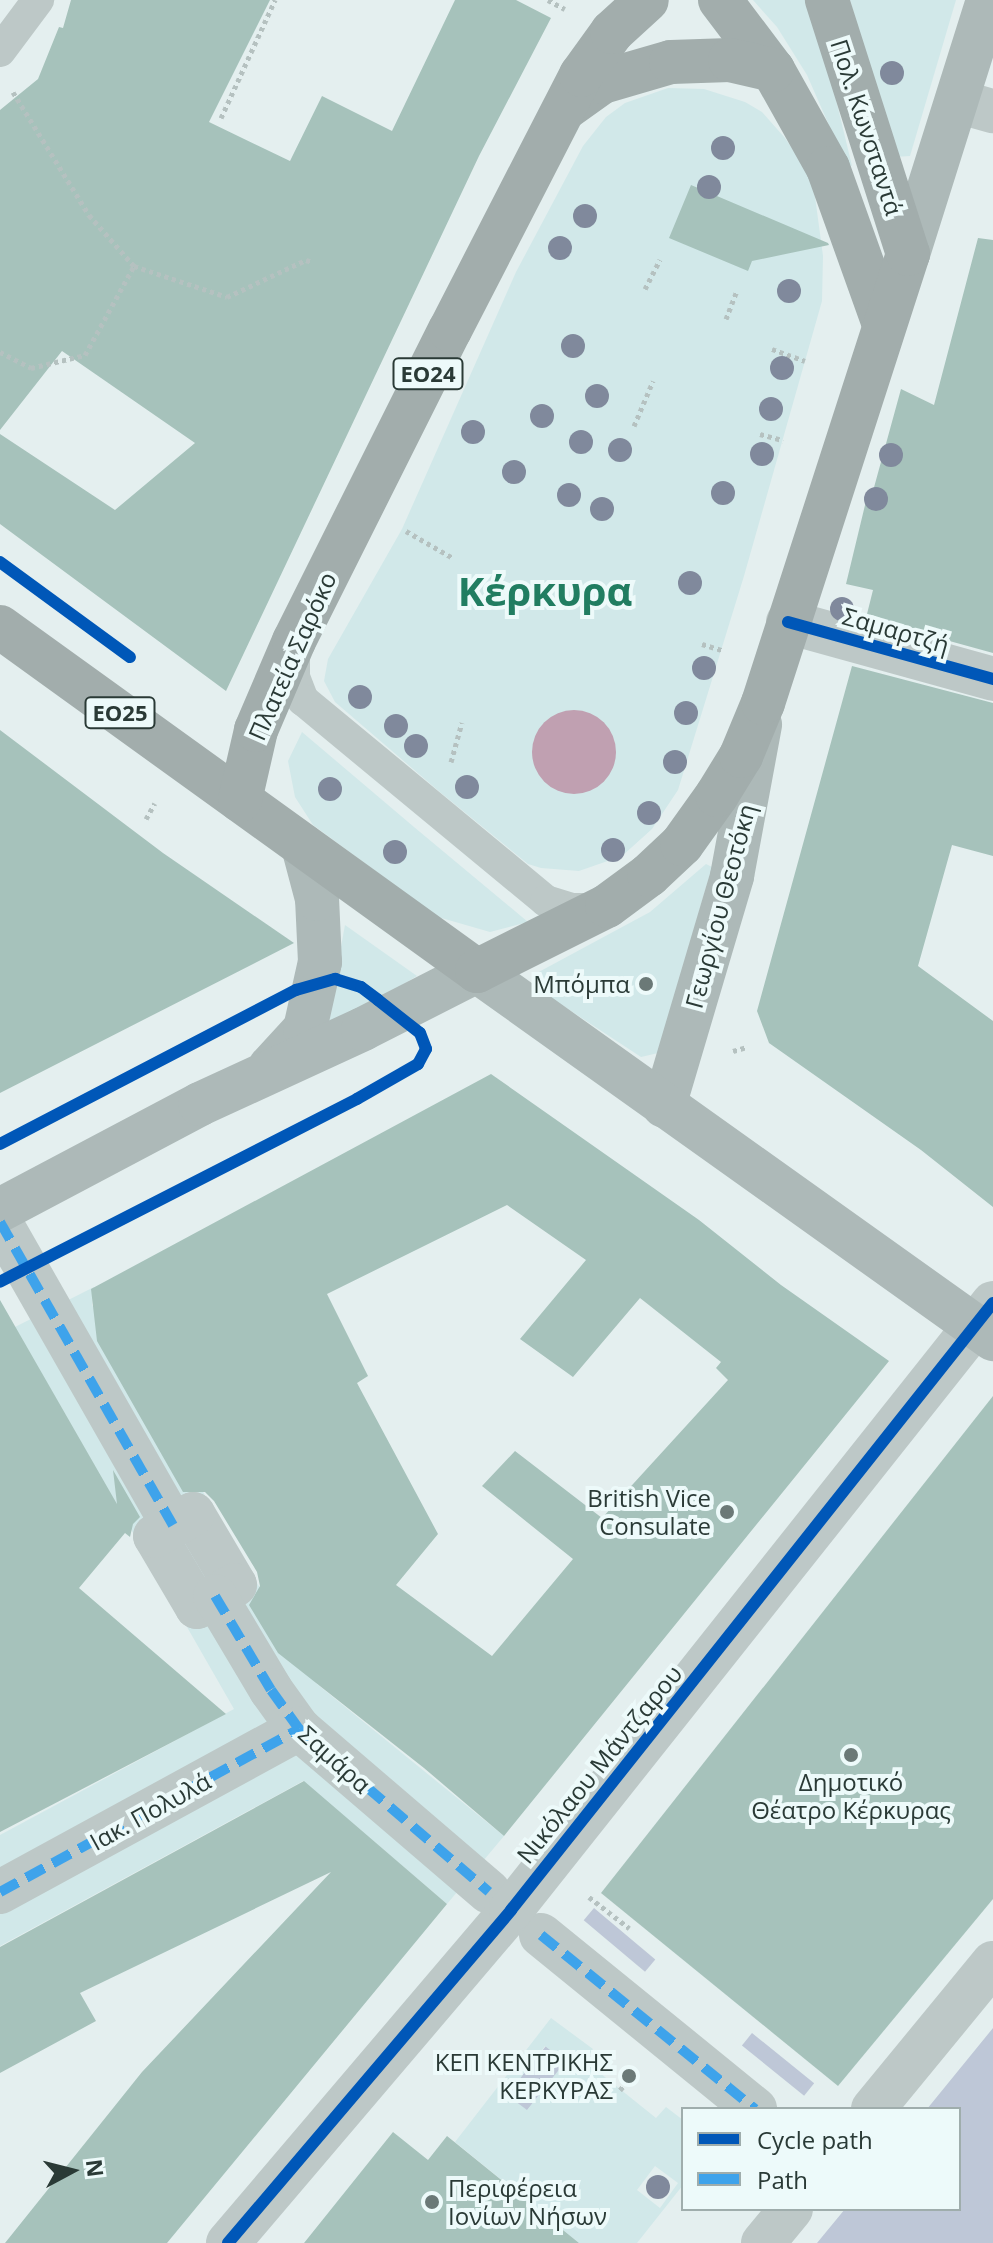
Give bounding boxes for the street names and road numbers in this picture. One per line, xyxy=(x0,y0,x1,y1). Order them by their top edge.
street label: Πολ. Κωνσταντά xyxy=(825,35,909,219)
road number: ΕΟ24 xyxy=(392,356,464,392)
street label: Πλατεία Σαρόκο xyxy=(242,567,342,745)
street label: Σαμαρτζή xyxy=(839,601,953,659)
road number: ΕΟ25 xyxy=(84,695,156,731)
street label: Γεωργίου Θεοτόκη xyxy=(679,801,761,1011)
street label: Νικόλαου Μάντζαρου xyxy=(510,1659,688,1869)
street label: Σαμάρα xyxy=(293,1719,377,1799)
street label: Ιακ. Πολυλά xyxy=(85,1766,215,1856)

